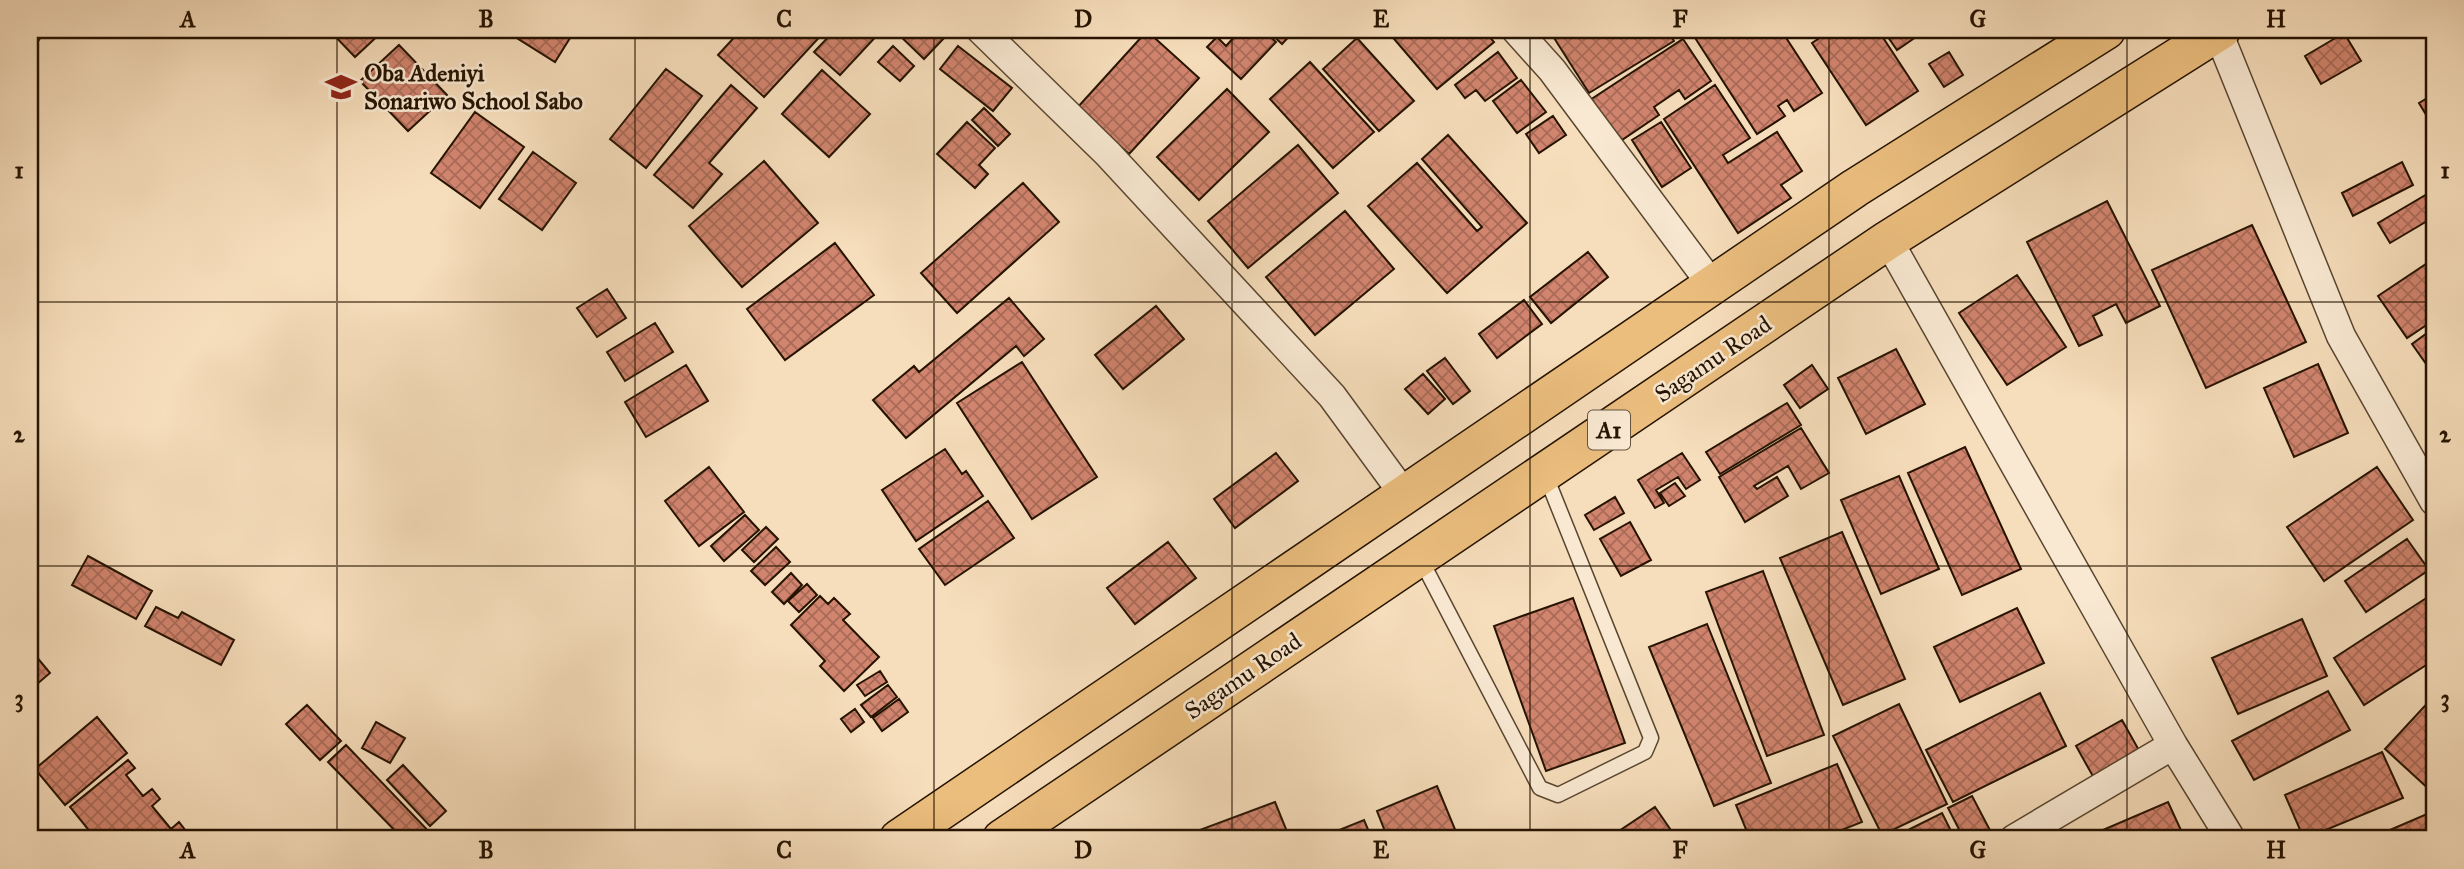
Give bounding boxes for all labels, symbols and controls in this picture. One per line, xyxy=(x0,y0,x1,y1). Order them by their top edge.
text: A xyxy=(178,5,196,33)
text: B xyxy=(478,5,494,33)
text: C xyxy=(776,5,792,33)
text: D xyxy=(1074,5,1092,33)
text: E xyxy=(1373,5,1390,33)
text: F xyxy=(1672,5,1688,33)
text: G xyxy=(1970,5,1987,33)
text: H xyxy=(2266,5,2286,33)
place label: Oba Adeniyi Sonariwo School Sabo xyxy=(364,58,583,116)
school or university icon: Oba Adeniyi Sonariwo School Sabo xyxy=(324,70,358,104)
text: 1 xyxy=(14,156,24,184)
text: 1 xyxy=(2440,156,2450,184)
street label: Sagamu Road xyxy=(1649,309,1777,409)
road number: A1 xyxy=(1588,410,1630,450)
text: 2 xyxy=(13,420,25,448)
text: 2 xyxy=(2439,420,2451,448)
street label: Sagamu Road xyxy=(1179,626,1307,726)
text: 3 xyxy=(14,684,24,713)
text: 3 xyxy=(2440,684,2450,713)
text: A xyxy=(178,836,196,864)
text: B xyxy=(478,836,494,864)
text: C xyxy=(776,836,792,864)
text: D xyxy=(1074,836,1092,864)
text: E xyxy=(1373,836,1390,864)
text: F xyxy=(1672,836,1688,864)
text: G xyxy=(1970,836,1987,864)
text: H xyxy=(2266,836,2286,864)

